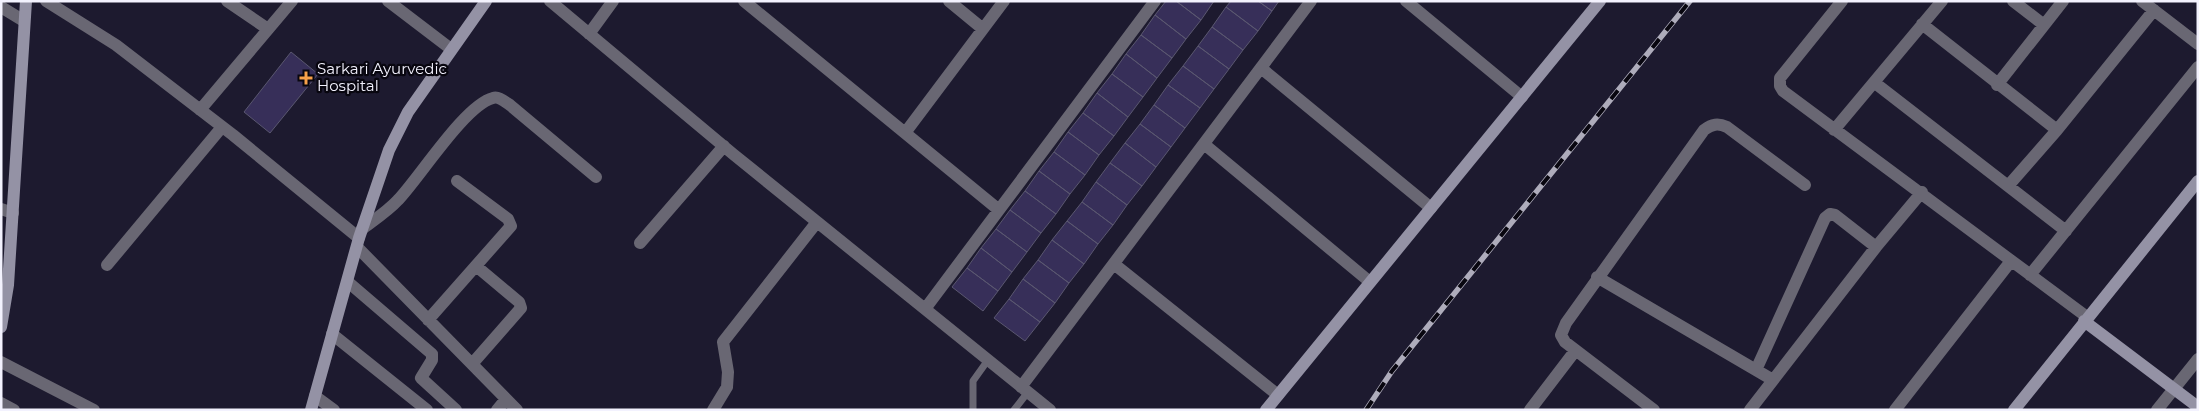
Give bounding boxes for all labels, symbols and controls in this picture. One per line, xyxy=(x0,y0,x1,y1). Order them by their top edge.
place label: Sarkari Ayurvedic Hospital xyxy=(317,59,447,95)
marker: Sarkari Ayurvedic Hospital xyxy=(299,71,313,85)

